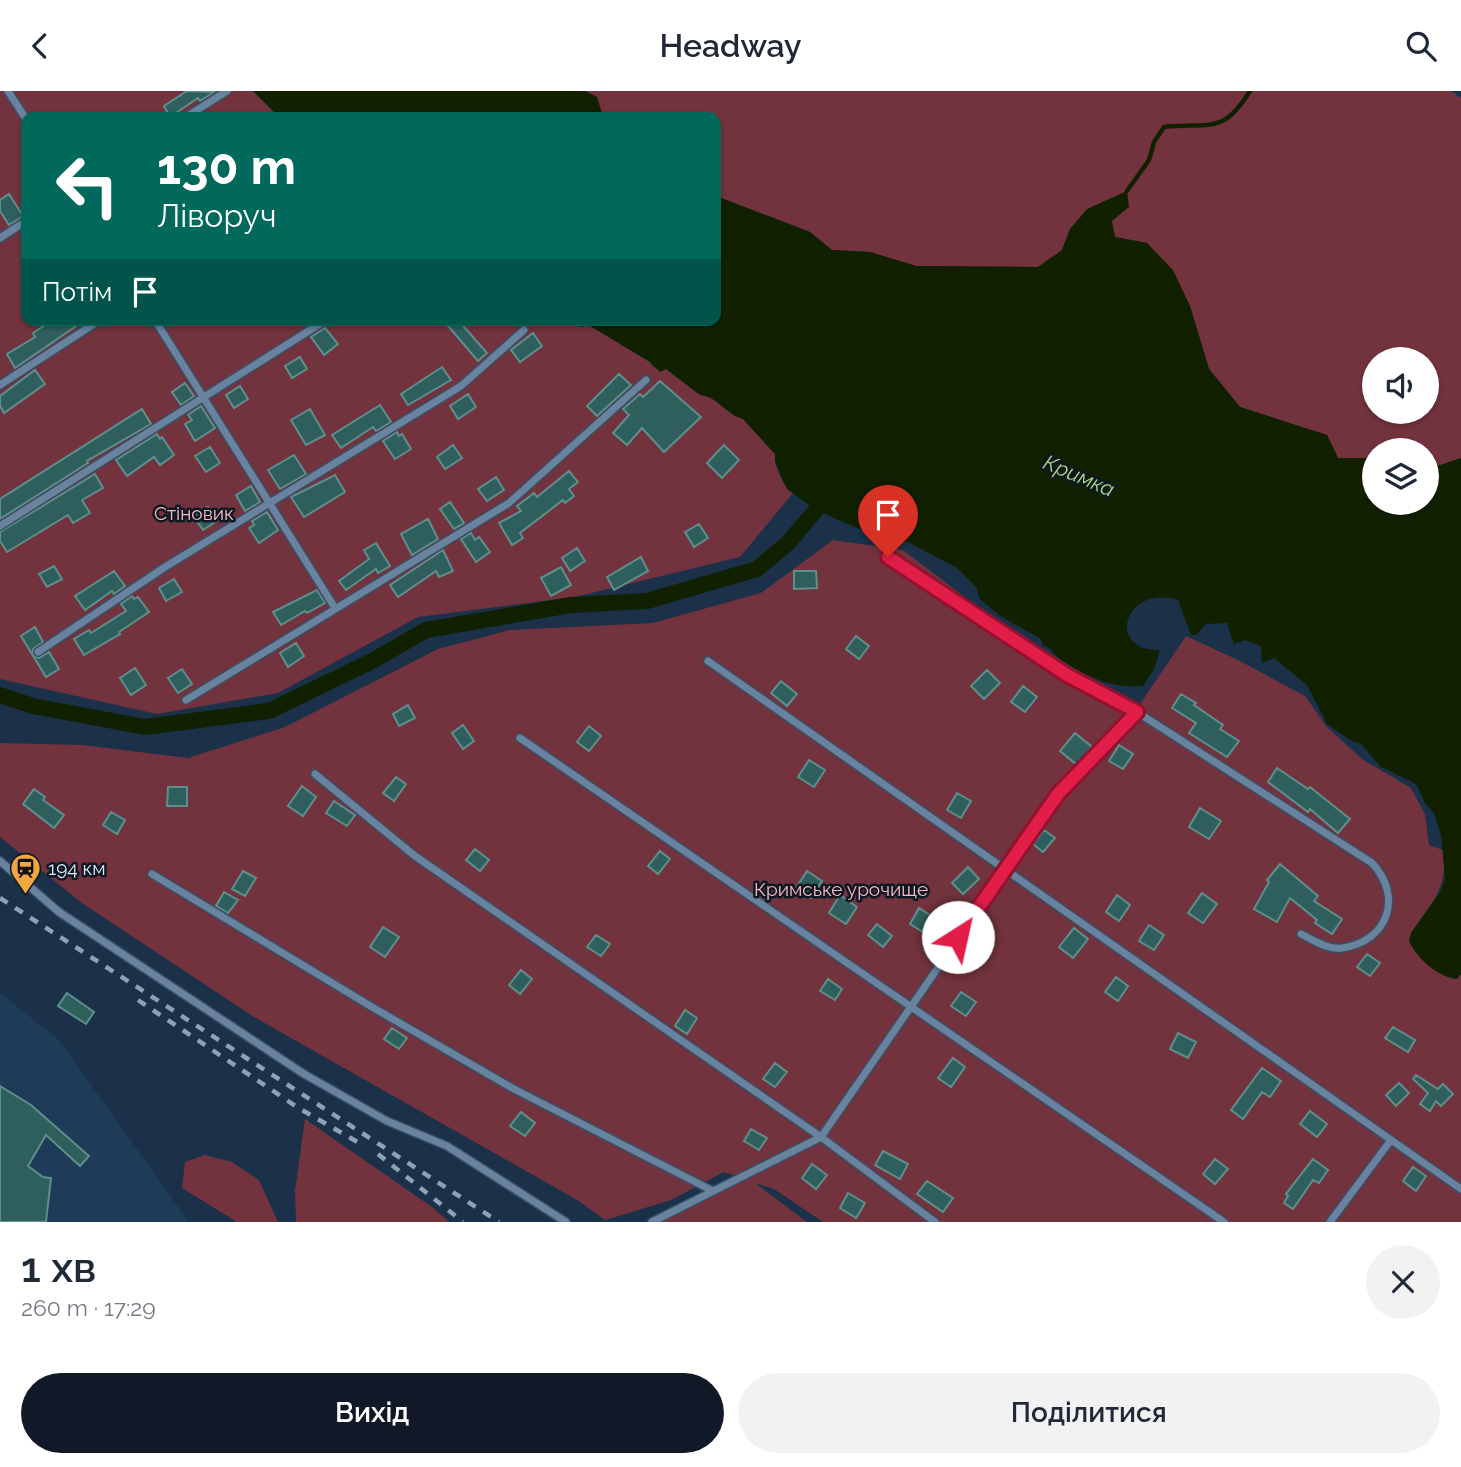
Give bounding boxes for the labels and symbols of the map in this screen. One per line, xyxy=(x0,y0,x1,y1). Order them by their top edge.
water label: Кримка xyxy=(1040,449,1118,502)
pin xyxy=(858,485,918,557)
park label: Стіновик xyxy=(154,502,234,524)
station icon: 194 км xyxy=(8,851,42,895)
place label: 194 км xyxy=(48,857,106,879)
park label: Кримське урочище xyxy=(754,878,928,900)
position arrow xyxy=(921,900,995,974)

